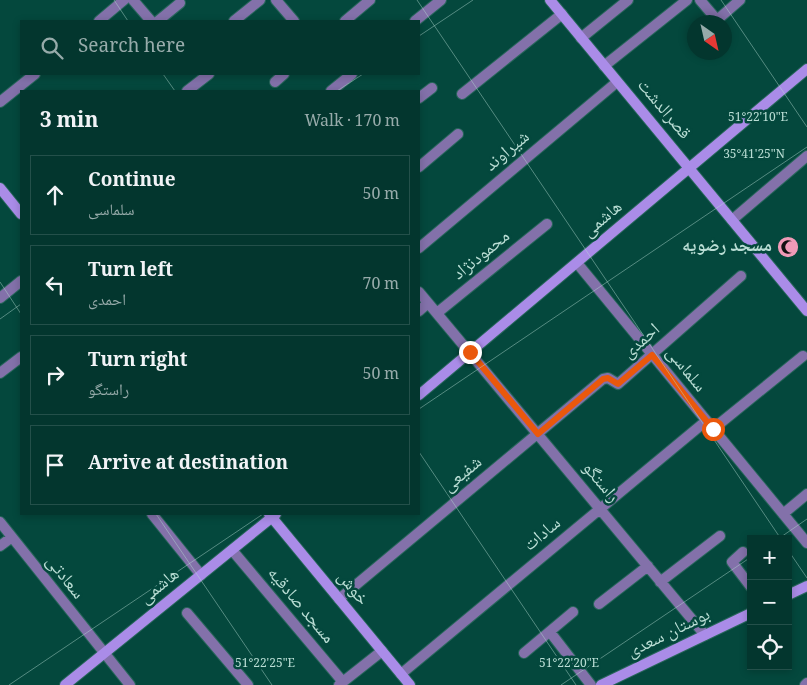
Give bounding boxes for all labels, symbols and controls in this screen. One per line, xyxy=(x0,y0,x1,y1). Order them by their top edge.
north arrow xyxy=(687,15,732,60)
search box xyxy=(20,20,420,75)
text: Search here xyxy=(78,32,185,64)
icon: search xyxy=(38,34,66,62)
street label: قصرالدشت xyxy=(628,73,698,147)
text: 3 min xyxy=(40,105,99,140)
text: 51°22'10"E xyxy=(728,108,788,129)
text: Walk · 170 m xyxy=(304,109,400,136)
street label: شیراوند xyxy=(479,124,537,180)
text: 35°41'25"N xyxy=(723,145,785,166)
text: Continue xyxy=(88,166,176,198)
icon: ahead xyxy=(41,181,69,209)
text: 50 m xyxy=(362,182,399,209)
street label: هاشمی xyxy=(576,194,630,246)
text: سلماسی xyxy=(88,198,135,225)
street label: محمودنژاد xyxy=(446,223,518,289)
place label: مسجد رضویه xyxy=(682,232,772,262)
mosque icon: مسجد رضویه xyxy=(776,235,800,259)
text: Turn left xyxy=(88,256,173,288)
icon: left xyxy=(41,271,69,299)
text: 70 m xyxy=(362,272,399,299)
text: احمدی xyxy=(88,288,126,315)
street label: احمدی xyxy=(616,317,668,367)
street label: سلماسی xyxy=(657,340,713,400)
route end xyxy=(459,341,482,364)
text: Turn right xyxy=(88,346,188,378)
icon: right xyxy=(41,361,69,389)
text: 50 m xyxy=(362,362,399,389)
text: راستگو xyxy=(88,378,129,405)
route start xyxy=(702,418,725,441)
text: Arrive at destination xyxy=(88,449,288,481)
street label: شفیعی xyxy=(436,449,490,501)
icon: arrive xyxy=(41,451,69,479)
street label: راستگو xyxy=(574,456,626,510)
street label: سادات xyxy=(517,510,569,560)
map controls xyxy=(747,535,792,670)
button: + xyxy=(747,535,792,580)
street label: سعادتی xyxy=(37,549,91,607)
street label: هاشمی xyxy=(133,561,187,613)
street label: مسجد صادقیه xyxy=(259,561,341,651)
street label: خوش xyxy=(328,565,376,613)
button: − xyxy=(747,580,792,625)
street label: بوستان سعدی xyxy=(622,601,716,667)
button: locate xyxy=(747,625,792,670)
text: 51°22'25"E xyxy=(235,654,295,675)
text: 51°22'20"E xyxy=(539,654,599,675)

